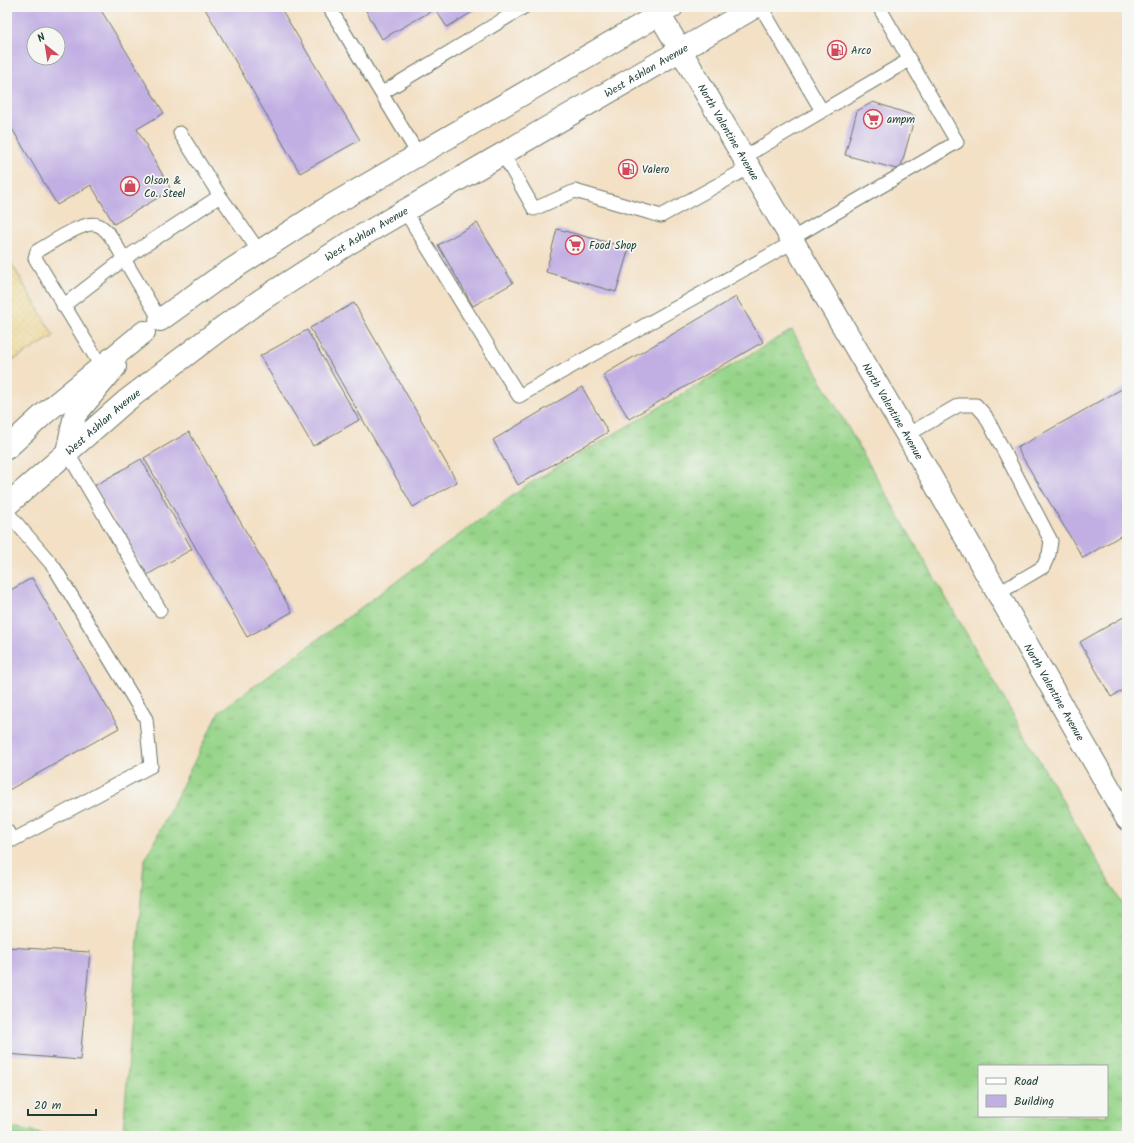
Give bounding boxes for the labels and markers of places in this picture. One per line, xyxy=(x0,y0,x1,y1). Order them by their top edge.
fuel station icon: Arco xyxy=(826,39,848,61)
place label: Arco xyxy=(851,42,871,60)
supermarket icon: ampm xyxy=(862,108,884,130)
place label: ampm xyxy=(887,111,915,129)
fuel station icon: Valero xyxy=(617,158,639,180)
place label: Valero xyxy=(642,161,669,179)
place label: Olson & Co. Steel xyxy=(144,172,186,203)
shop icon: Olson & Co. Steel xyxy=(119,175,141,197)
supermarket icon: Food Shop xyxy=(564,234,586,256)
place label: Food Shop xyxy=(589,237,637,255)

